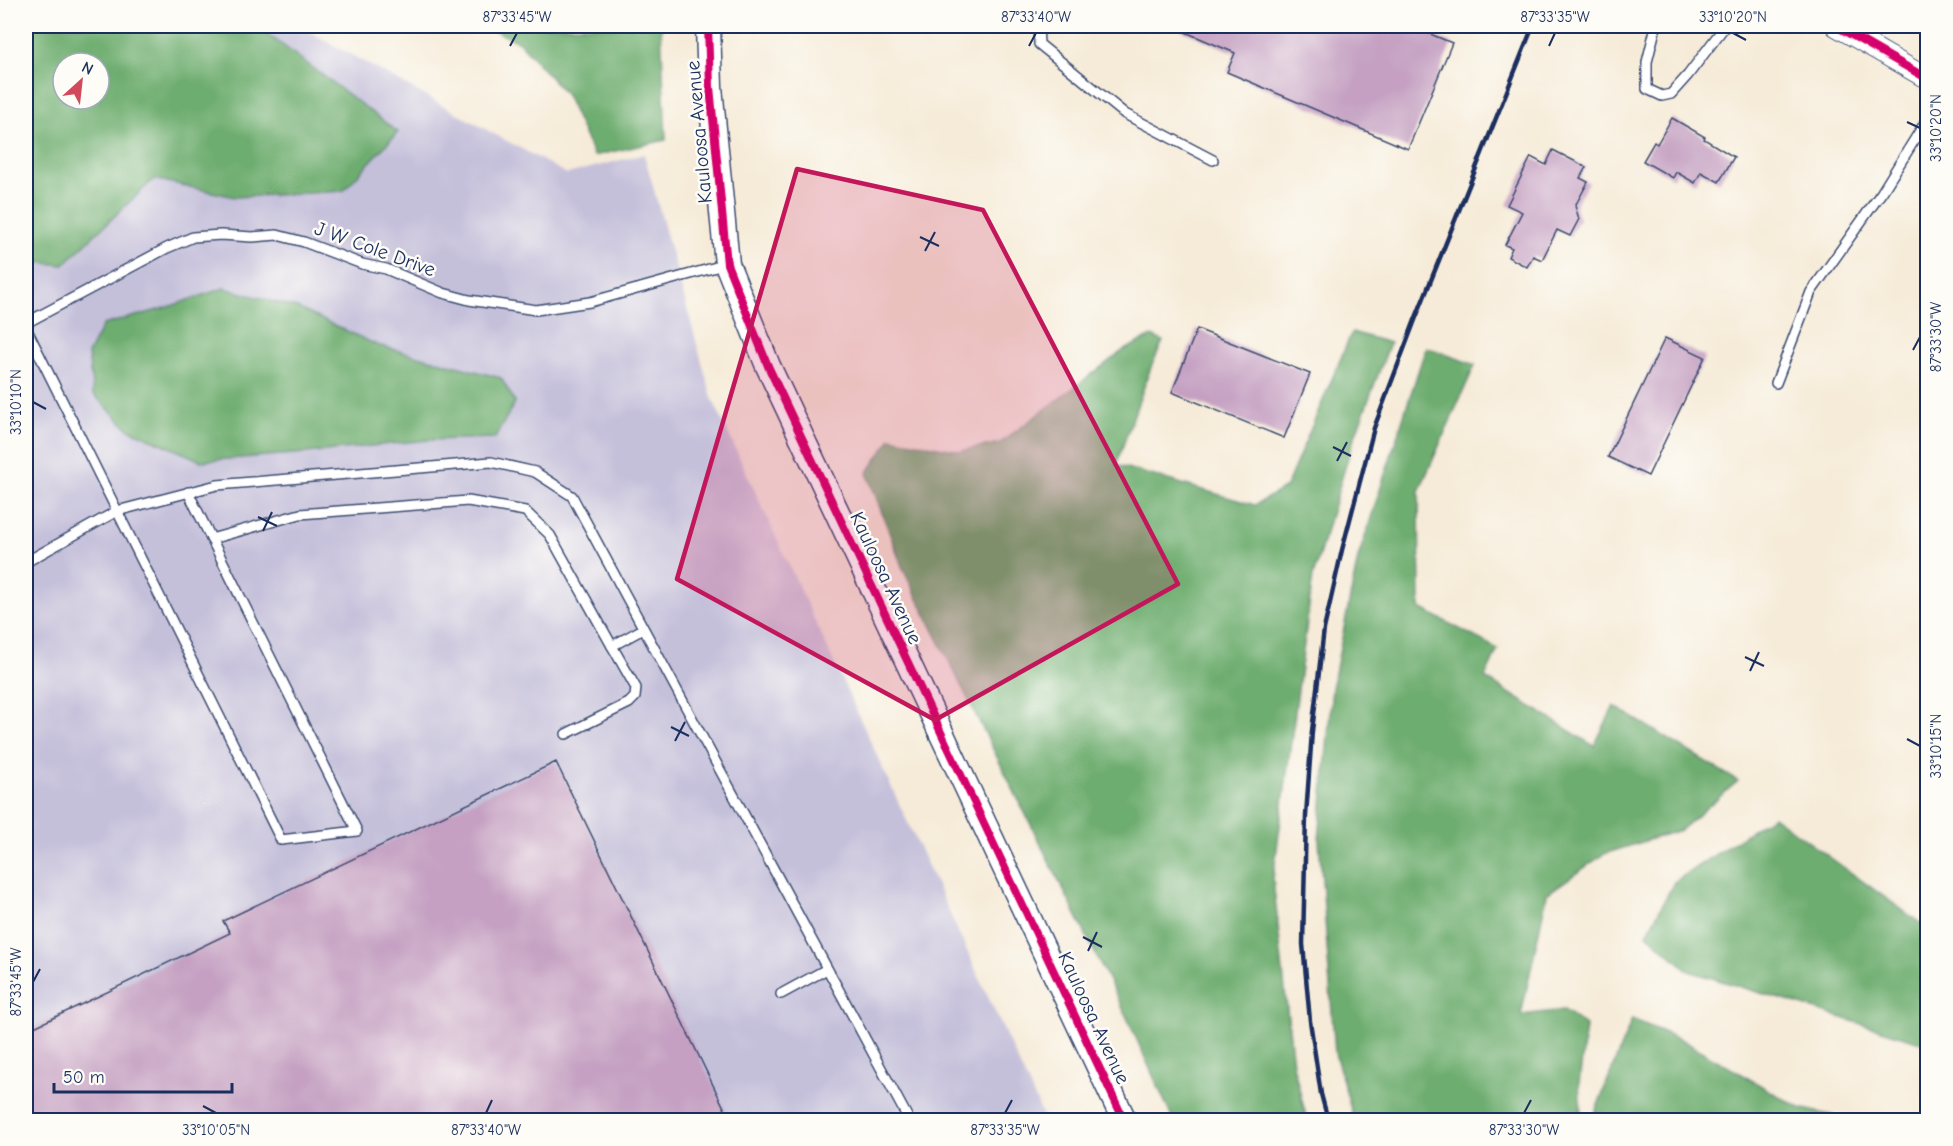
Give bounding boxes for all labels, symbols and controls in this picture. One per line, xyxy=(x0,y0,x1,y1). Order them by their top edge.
text: 87°33'45"W xyxy=(482,8,552,26)
text: 87°33'40"W xyxy=(1001,8,1071,26)
text: 87°33'35"W xyxy=(1520,8,1590,26)
text: 33°10'20"N xyxy=(1699,8,1767,26)
north arrow xyxy=(51,51,111,111)
text: N xyxy=(79,58,96,79)
street label: Kauloosa Avenue xyxy=(681,60,717,204)
text: 33°10'20"N xyxy=(1927,94,1945,162)
street label: J W Cole Drive xyxy=(311,217,439,281)
text: 87°33'30"W xyxy=(1927,302,1945,372)
text: 33°10'10"N xyxy=(7,369,25,435)
street label: Kauloosa Avenue xyxy=(845,508,927,648)
text: 33°10'15"N xyxy=(1927,714,1945,778)
text: 87°33'45"W xyxy=(7,947,25,1017)
street label: Kauloosa Avenue xyxy=(1053,948,1135,1088)
scale bar xyxy=(54,1056,232,1094)
text: 50 m xyxy=(63,1067,105,1088)
text: 33°10'05"N xyxy=(182,1121,250,1139)
text: 87°33'40"W xyxy=(451,1121,521,1139)
text: 87°33'35"W xyxy=(970,1121,1040,1139)
text: 87°33'30"W xyxy=(1489,1121,1559,1139)

